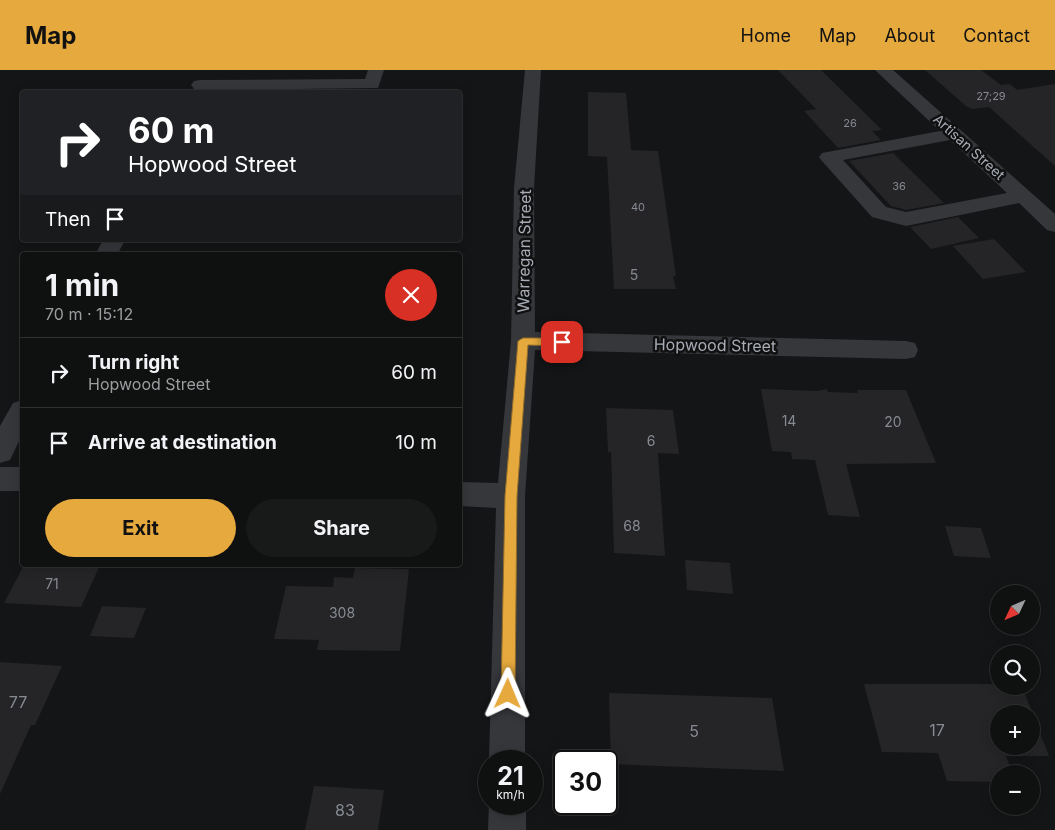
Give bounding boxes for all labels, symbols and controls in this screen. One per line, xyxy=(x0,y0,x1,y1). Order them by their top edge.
text: Map xyxy=(25,21,76,50)
text: Home xyxy=(741,25,791,46)
text: Map xyxy=(819,25,856,46)
text: About xyxy=(884,25,935,46)
text: Contact xyxy=(963,25,1030,46)
house number: 27;29 xyxy=(976,89,1006,103)
text: 60 m xyxy=(128,109,215,151)
icon: right xyxy=(45,110,110,175)
street label: Artisan Street xyxy=(930,110,1009,183)
house number: 26 xyxy=(843,116,857,130)
text: Hopwood Street xyxy=(128,151,296,177)
house number: 36 xyxy=(892,179,906,193)
street label: Warregan Street xyxy=(513,189,535,313)
house number: 40 xyxy=(631,200,645,214)
icon: arrive xyxy=(101,205,129,233)
text: Then xyxy=(45,208,91,231)
house number: 5 xyxy=(630,266,638,283)
text: 1 min xyxy=(45,267,119,303)
button: close xyxy=(385,269,437,321)
text: 70 m · 15:12 xyxy=(45,304,133,324)
pin xyxy=(541,321,583,363)
icon: arrive xyxy=(548,328,576,356)
street label: Hopwood Street xyxy=(654,334,776,356)
text: Turn right xyxy=(88,351,179,374)
icon: right xyxy=(45,359,73,387)
text: 60 m xyxy=(391,361,437,384)
text: Hopwood Street xyxy=(88,374,210,394)
house number: 14 xyxy=(782,412,796,429)
house number: 20 xyxy=(884,413,902,430)
icon: arrive xyxy=(45,429,73,457)
text: Arrive at destination xyxy=(88,431,277,454)
text: 10 m xyxy=(395,431,437,454)
house number: 6 xyxy=(647,432,655,449)
button: Exit xyxy=(45,499,236,557)
button: Share xyxy=(246,499,437,557)
house number: 68 xyxy=(623,517,641,534)
house number: 71 xyxy=(45,575,59,592)
north arrow xyxy=(990,585,1040,635)
map controls xyxy=(990,585,1040,815)
house number: 308 xyxy=(329,604,355,621)
button: search xyxy=(990,645,1040,695)
position arrow xyxy=(481,667,533,719)
house number: 77 xyxy=(9,692,27,712)
button: + xyxy=(990,705,1040,755)
house number: 17 xyxy=(929,720,945,740)
house number: 5 xyxy=(689,721,699,741)
speed limit sign: 30 xyxy=(553,750,618,815)
text: 21 xyxy=(497,761,524,791)
button: − xyxy=(990,765,1040,815)
text: km/h xyxy=(496,787,525,802)
house number: 83 xyxy=(335,800,355,820)

